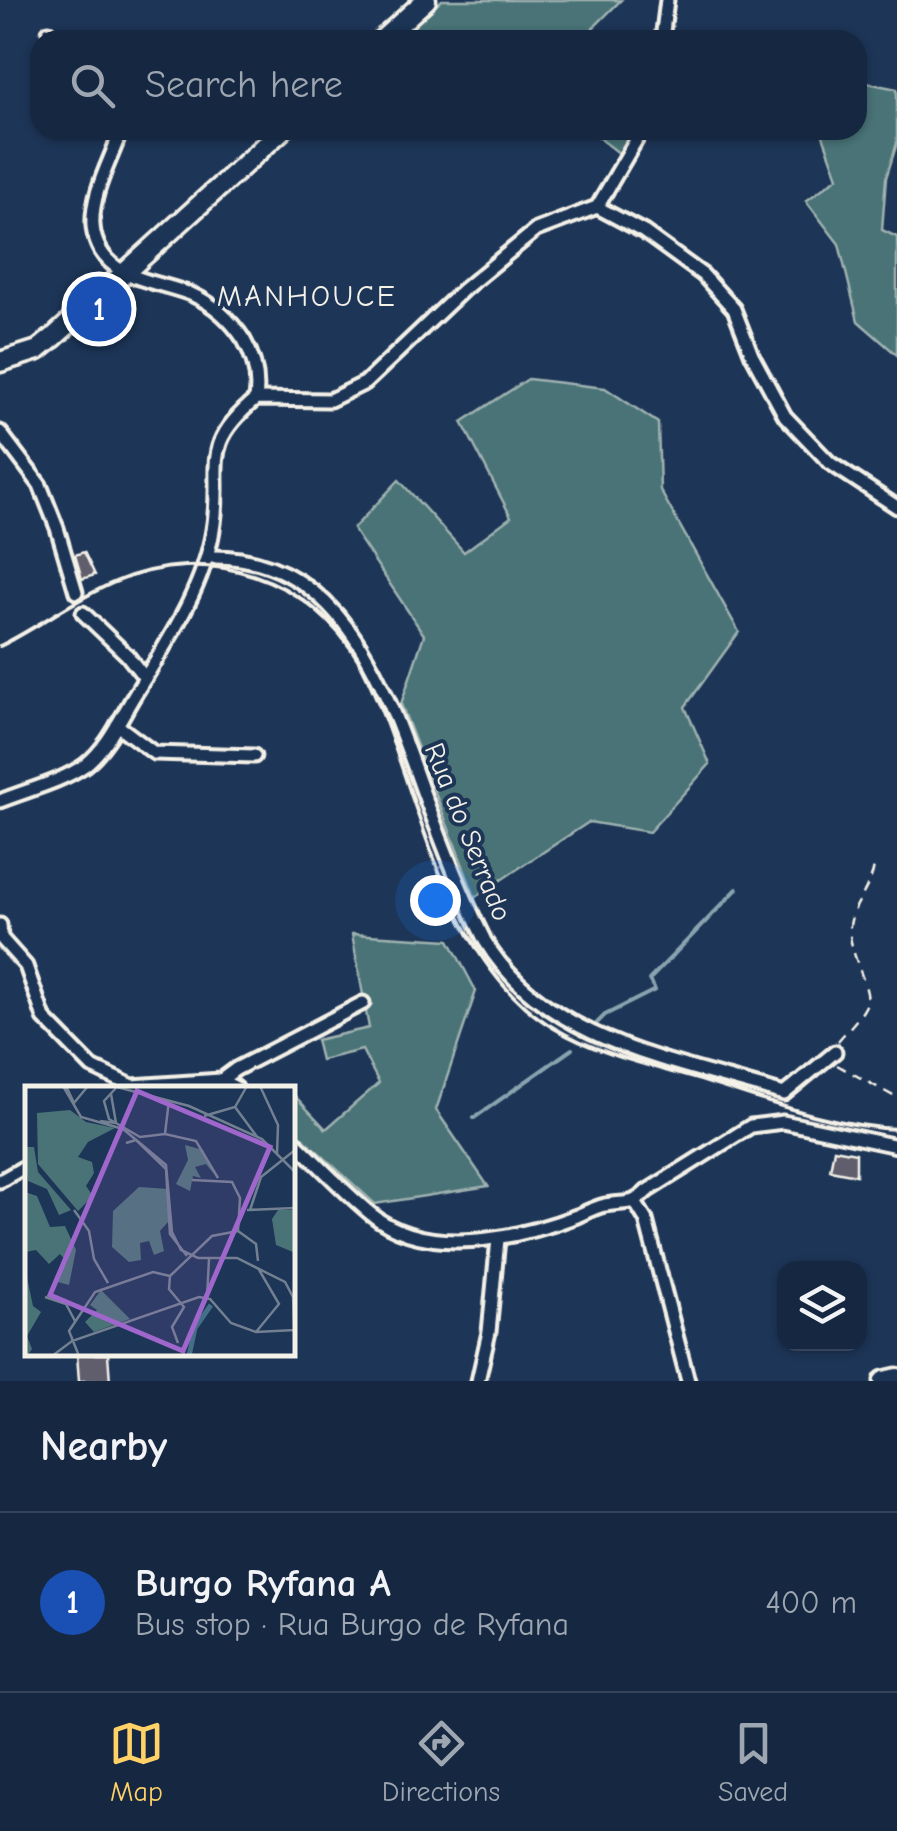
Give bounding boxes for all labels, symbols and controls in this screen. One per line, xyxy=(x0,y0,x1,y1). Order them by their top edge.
search box xyxy=(30,30,867,140)
icon: search xyxy=(65,58,120,113)
text: Search here xyxy=(145,63,343,107)
pin: 1 xyxy=(66,272,132,346)
district label: MANHOUCE xyxy=(217,279,397,314)
street label: Rua do Serrado xyxy=(418,738,518,926)
your location xyxy=(410,875,461,926)
inset map xyxy=(25,1086,295,1356)
map controls xyxy=(777,1261,867,1351)
button: layers xyxy=(777,1261,867,1351)
text: Nearby xyxy=(40,1422,167,1471)
text: Burgo Ryfana A xyxy=(135,1562,391,1606)
text: 1 xyxy=(66,1584,79,1621)
text: 400 m xyxy=(765,1584,857,1621)
text: Bus stop · Rua Burgo de Ryfana xyxy=(135,1606,569,1643)
tab: Map xyxy=(109,1716,164,1808)
tab: Directions xyxy=(382,1716,500,1808)
tab: Saved xyxy=(718,1716,788,1808)

